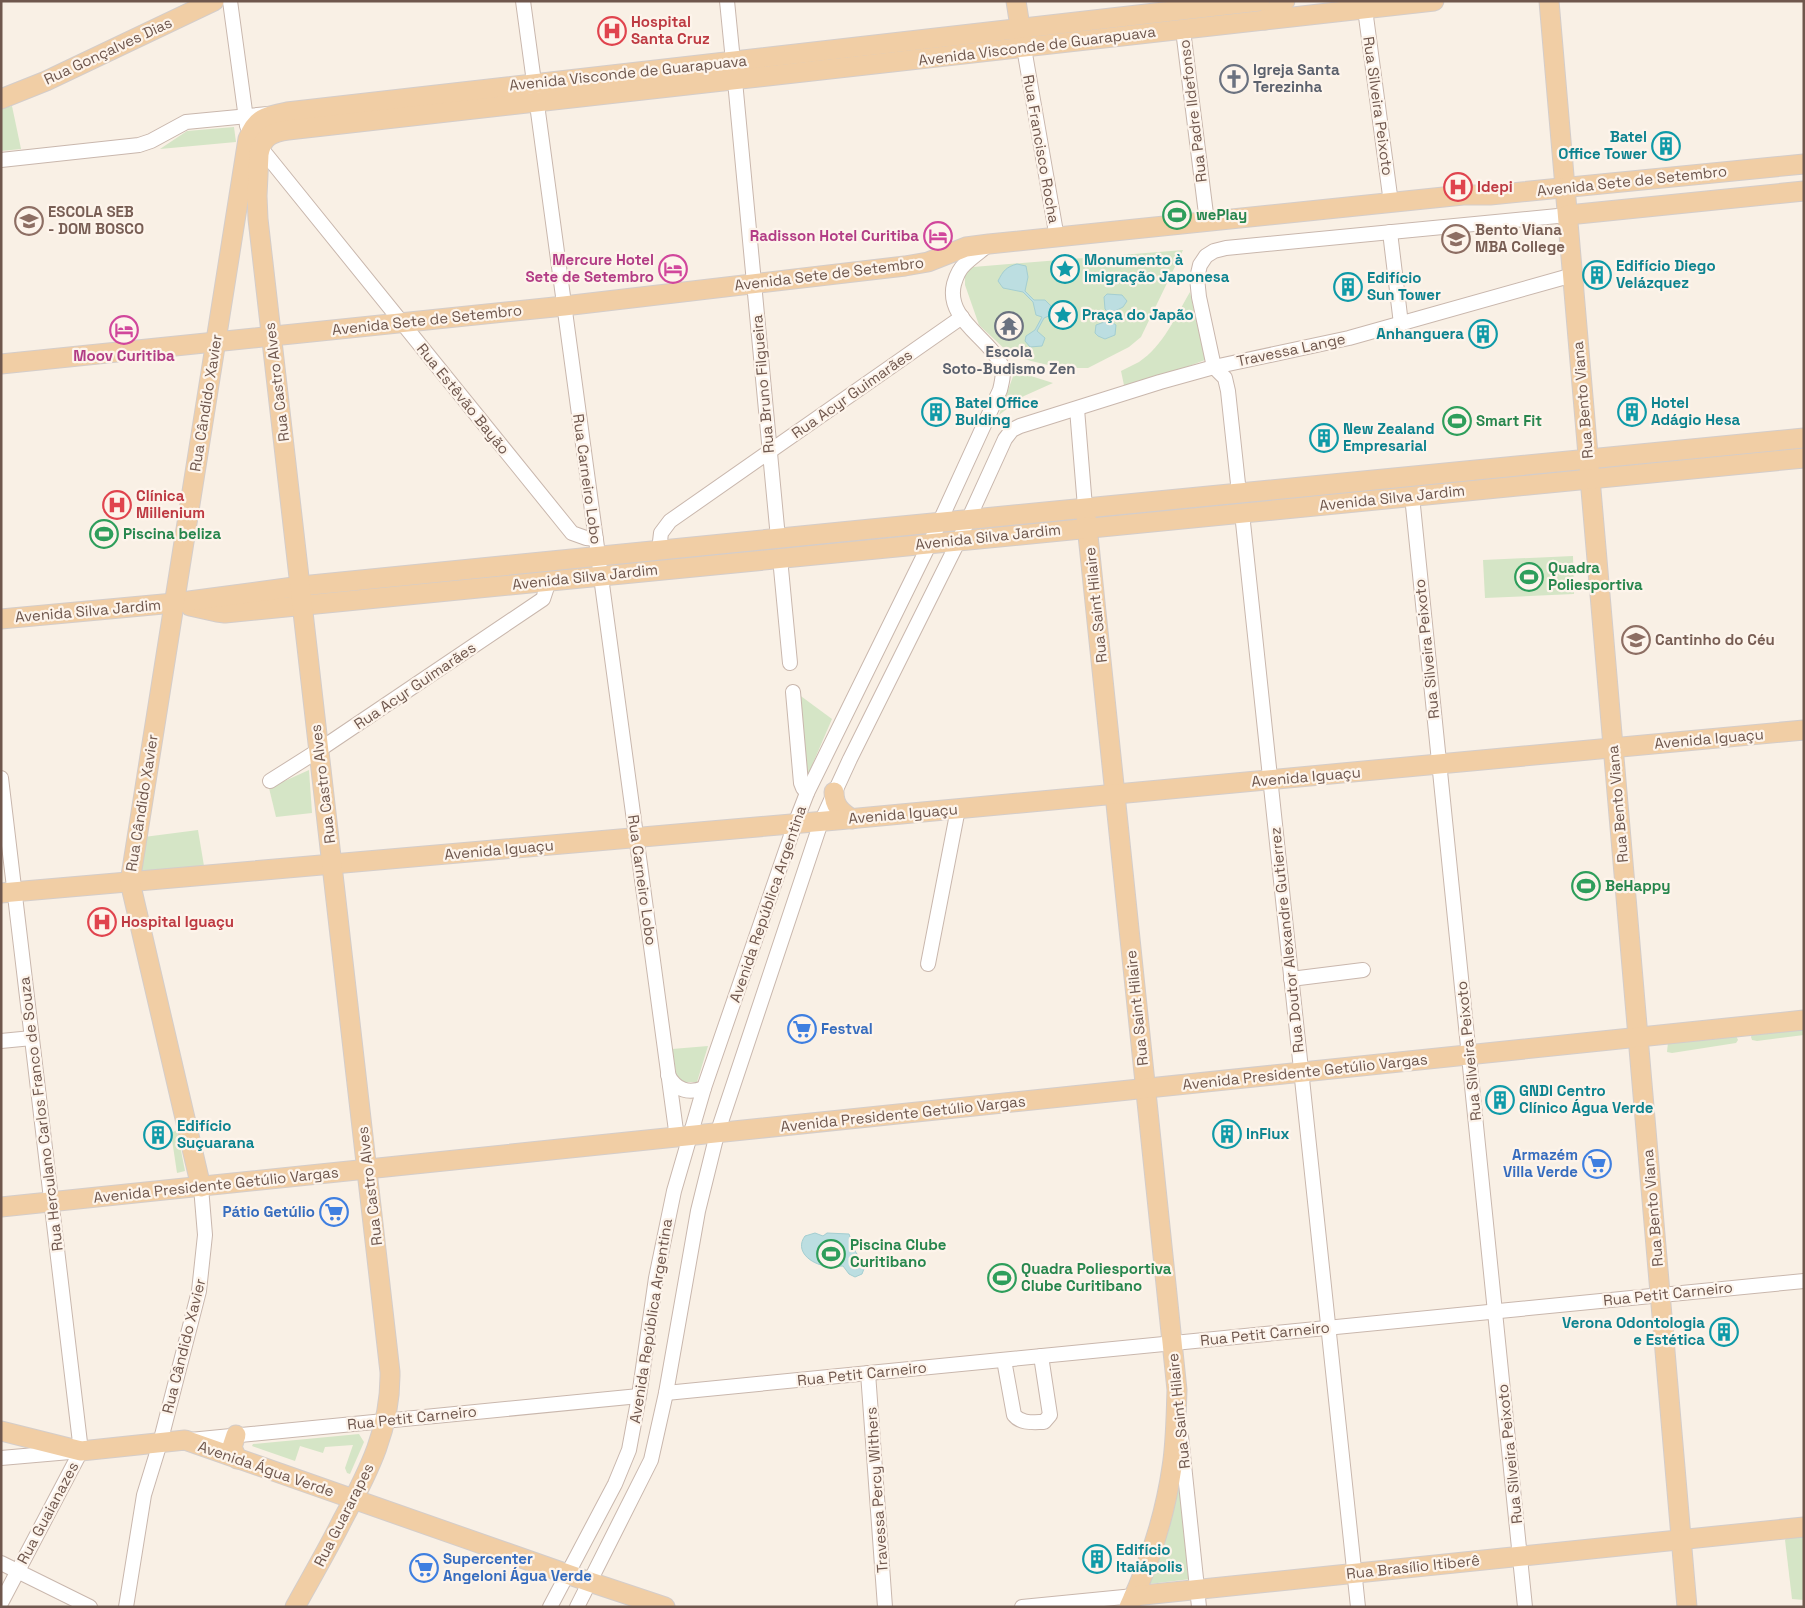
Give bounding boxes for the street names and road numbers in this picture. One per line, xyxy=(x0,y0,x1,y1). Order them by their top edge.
street label: Rua Gonçalves Dias xyxy=(41,12,175,89)
street label: Avenida Visconde de Guarapuava xyxy=(917,21,1157,69)
street label: Rua Silveira Peixoto xyxy=(1359,35,1398,177)
street label: Rua Padre Ildefonso xyxy=(1174,39,1211,184)
street label: Avenida Visconde de Guarapuava xyxy=(508,51,748,94)
street label: Rua Francisco Rocha xyxy=(1019,73,1064,225)
street label: Avenida Sete de Setembro xyxy=(1536,161,1728,200)
street label: Avenida Sete de Setembro xyxy=(733,252,925,295)
street label: Avenida Sete de Setembro xyxy=(331,300,523,339)
street label: Rua Bruno Filgueira xyxy=(747,314,778,454)
street label: Rua Castro Alves xyxy=(260,321,293,443)
street label: Travessa Lange xyxy=(1235,329,1347,370)
street label: Rua Cândido Xavier xyxy=(185,333,226,473)
street label: Rua Estêvão Bayão xyxy=(413,339,514,458)
street label: Rua Bento Viana xyxy=(1568,340,1597,460)
street label: Rua Acyr Guimarães xyxy=(788,345,916,442)
street label: Rua Carneiro Lobo xyxy=(569,412,606,545)
street label: Avenida Silva Jardim xyxy=(1318,480,1466,515)
street label: Avenida Silva Jardim xyxy=(914,519,1062,554)
street label: Rua Saint Hilaire xyxy=(1080,546,1111,664)
street label: Avenida Silva Jardim xyxy=(511,559,659,594)
street label: Rua Silveira Peixoto xyxy=(1410,578,1443,720)
street label: Avenida Silva Jardim xyxy=(14,595,162,626)
street label: Rua Acyr Guimarães xyxy=(350,638,479,733)
street label: Rua Castro Alves xyxy=(306,723,339,845)
street label: Avenida Iguaçu xyxy=(1653,724,1765,753)
street label: Rua Cândido Xavier xyxy=(121,733,162,873)
street label: Rua Bento Viana xyxy=(1603,744,1632,864)
street label: Avenida Iguaçu xyxy=(1250,762,1362,791)
street label: Avenida Iguaçu xyxy=(847,799,959,828)
street label: Avenida República Argentina xyxy=(725,803,810,1005)
street label: Rua Carneiro Lobo xyxy=(624,813,661,946)
street label: Rua Doutor Alexandre Gutierrez xyxy=(1265,826,1308,1054)
street label: Avenida Iguaçu xyxy=(443,835,555,864)
street label: Rua Saint Hilaire xyxy=(1121,949,1152,1067)
street label: Rua Herculano Carlos Franco de Souza xyxy=(14,975,67,1252)
street label: Rua Silveira Peixoto xyxy=(1452,980,1485,1122)
street label: Avenida Presidente Getúlio Vargas xyxy=(1181,1049,1429,1094)
street label: Avenida Presidente Getúlio Vargas xyxy=(779,1091,1027,1136)
street label: Rua Castro Alves xyxy=(353,1125,386,1247)
street label: Rua Bento Viana xyxy=(1638,1148,1667,1268)
street label: Avenida Presidente Getúlio Vargas xyxy=(92,1162,340,1207)
street label: Avenida República Argentina xyxy=(625,1217,676,1425)
street label: Rua Cândido Xavier xyxy=(158,1276,210,1415)
street label: Rua Petit Carneiro xyxy=(1602,1277,1734,1310)
street label: Rua Petit Carneiro xyxy=(1199,1317,1331,1350)
street label: Rua Saint Hilaire xyxy=(1163,1352,1194,1470)
street label: Rua Petit Carneiro xyxy=(796,1357,928,1390)
street label: Rua Silveira Peixoto xyxy=(1493,1383,1526,1525)
street label: Rua Petit Carneiro xyxy=(346,1401,478,1434)
street label: Travessa Percy Withers xyxy=(861,1406,892,1574)
street label: Avenida Água Verde xyxy=(196,1436,337,1501)
street label: Rua Guaianazes xyxy=(13,1458,83,1567)
street label: Rua Guararapes xyxy=(309,1460,378,1570)
street label: Rua Brasílio Itiberê xyxy=(1345,1550,1481,1583)

